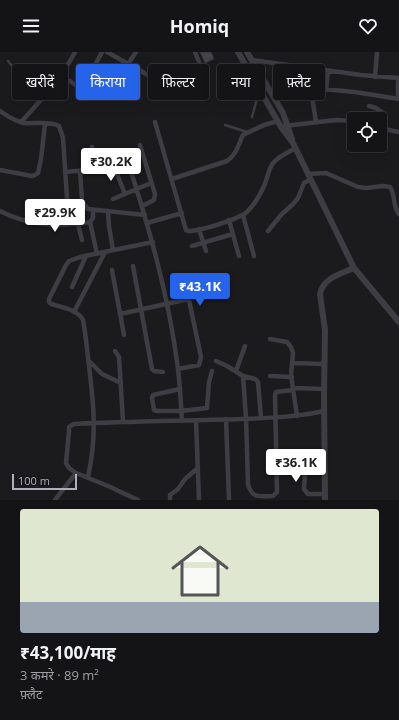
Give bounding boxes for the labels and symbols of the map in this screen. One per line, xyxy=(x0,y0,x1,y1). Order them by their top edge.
pin: ₹30.2K xyxy=(78,148,144,182)
pin: ₹29.9K xyxy=(22,199,88,233)
pin: ₹43.1K xyxy=(167,273,233,307)
pin: ₹36.1K xyxy=(263,449,329,483)
scale bar xyxy=(12,472,77,491)

